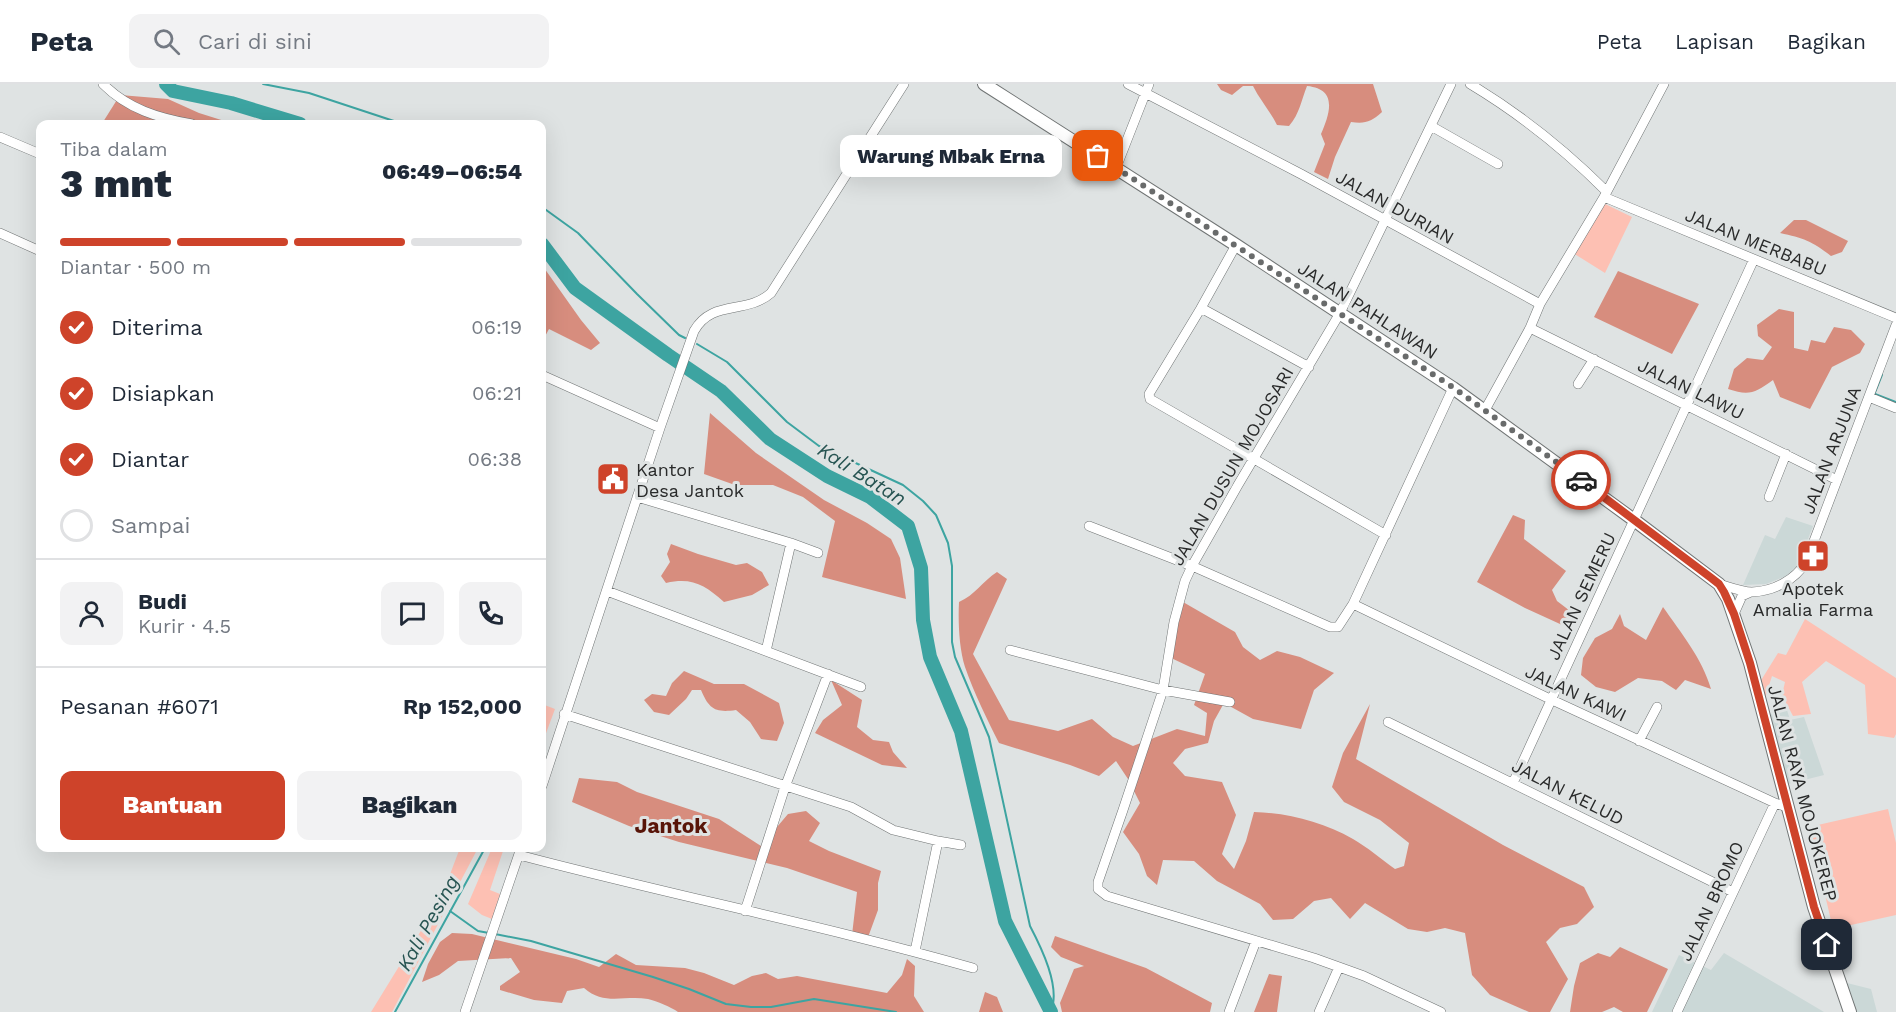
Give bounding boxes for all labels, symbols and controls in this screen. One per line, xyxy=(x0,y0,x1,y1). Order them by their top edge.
search box xyxy=(129,14,549,68)
text: Peta xyxy=(30,25,93,58)
icon: search xyxy=(150,25,183,58)
text: Cari di sini xyxy=(198,29,312,54)
text: Peta xyxy=(1597,29,1642,54)
text: Lapisan xyxy=(1675,29,1754,54)
text: Bagikan xyxy=(1787,29,1866,54)
pin xyxy=(1072,130,1123,181)
callout: Warung Mbak Erna xyxy=(840,135,1062,177)
text: Tiba dalam xyxy=(60,137,168,161)
icon: bag xyxy=(1081,139,1114,172)
text: Warung Mbak Erna xyxy=(857,144,1045,168)
text: 06:49–06:54 xyxy=(382,159,522,184)
text: 3 mnt xyxy=(60,161,172,206)
street label: JALAN DURIAN xyxy=(1332,166,1458,248)
street label: JALAN MERBABU xyxy=(1682,204,1830,280)
text: Diantar · 500 m xyxy=(60,255,211,279)
street label: JALAN PAHLAWAN xyxy=(1294,257,1442,363)
icon: check xyxy=(60,311,93,344)
text: Diterima xyxy=(111,315,203,340)
text: 06:19 xyxy=(471,315,522,339)
street label: JALAN LAWU xyxy=(1634,354,1748,424)
street label: JALAN DUSUN MOJOSARI xyxy=(1166,363,1298,569)
icon: check xyxy=(60,377,93,410)
text: Disiapkan xyxy=(111,381,215,406)
text: 06:21 xyxy=(472,381,522,405)
street label: JALAN ARJUNA xyxy=(1797,383,1865,517)
water label: Kali Batan xyxy=(813,437,911,511)
icon: check xyxy=(60,443,93,476)
text: Diantar xyxy=(111,447,189,472)
text: 06:38 xyxy=(468,447,522,471)
courier xyxy=(1551,450,1611,510)
place label: Kantor Desa Jantok xyxy=(636,459,744,501)
public building icon: Kantor Desa Jantok xyxy=(595,461,631,497)
icon: car xyxy=(1565,464,1598,497)
text: Sampai xyxy=(111,513,190,538)
street label: JALAN SEMERU xyxy=(1542,529,1620,663)
pharmacy icon: Apotek Amalia Farma xyxy=(1795,538,1831,574)
place label: Apotek Amalia Farma xyxy=(1753,578,1873,620)
button: person xyxy=(60,582,123,645)
button: chat xyxy=(381,582,444,645)
button: phone xyxy=(459,582,522,645)
text: Budi xyxy=(138,589,187,614)
text: Kurir · 4.5 xyxy=(138,614,231,638)
street label: JALAN KAWI xyxy=(1522,660,1630,726)
street label: JALAN RAYA MOJOKEREP xyxy=(1764,683,1842,903)
text: Pesanan #6071 xyxy=(60,694,219,719)
text: Rp 152,000 xyxy=(403,694,522,719)
street label: JALAN KELUD xyxy=(1508,755,1628,829)
button: Bantuan xyxy=(60,771,285,840)
button: Bagikan xyxy=(297,771,522,840)
district label: Jantok xyxy=(635,813,708,838)
street label: JALAN BROMO xyxy=(1674,838,1748,964)
water label: Kali Pesing xyxy=(392,871,464,975)
pin xyxy=(1801,919,1852,970)
icon: home xyxy=(1810,928,1843,961)

